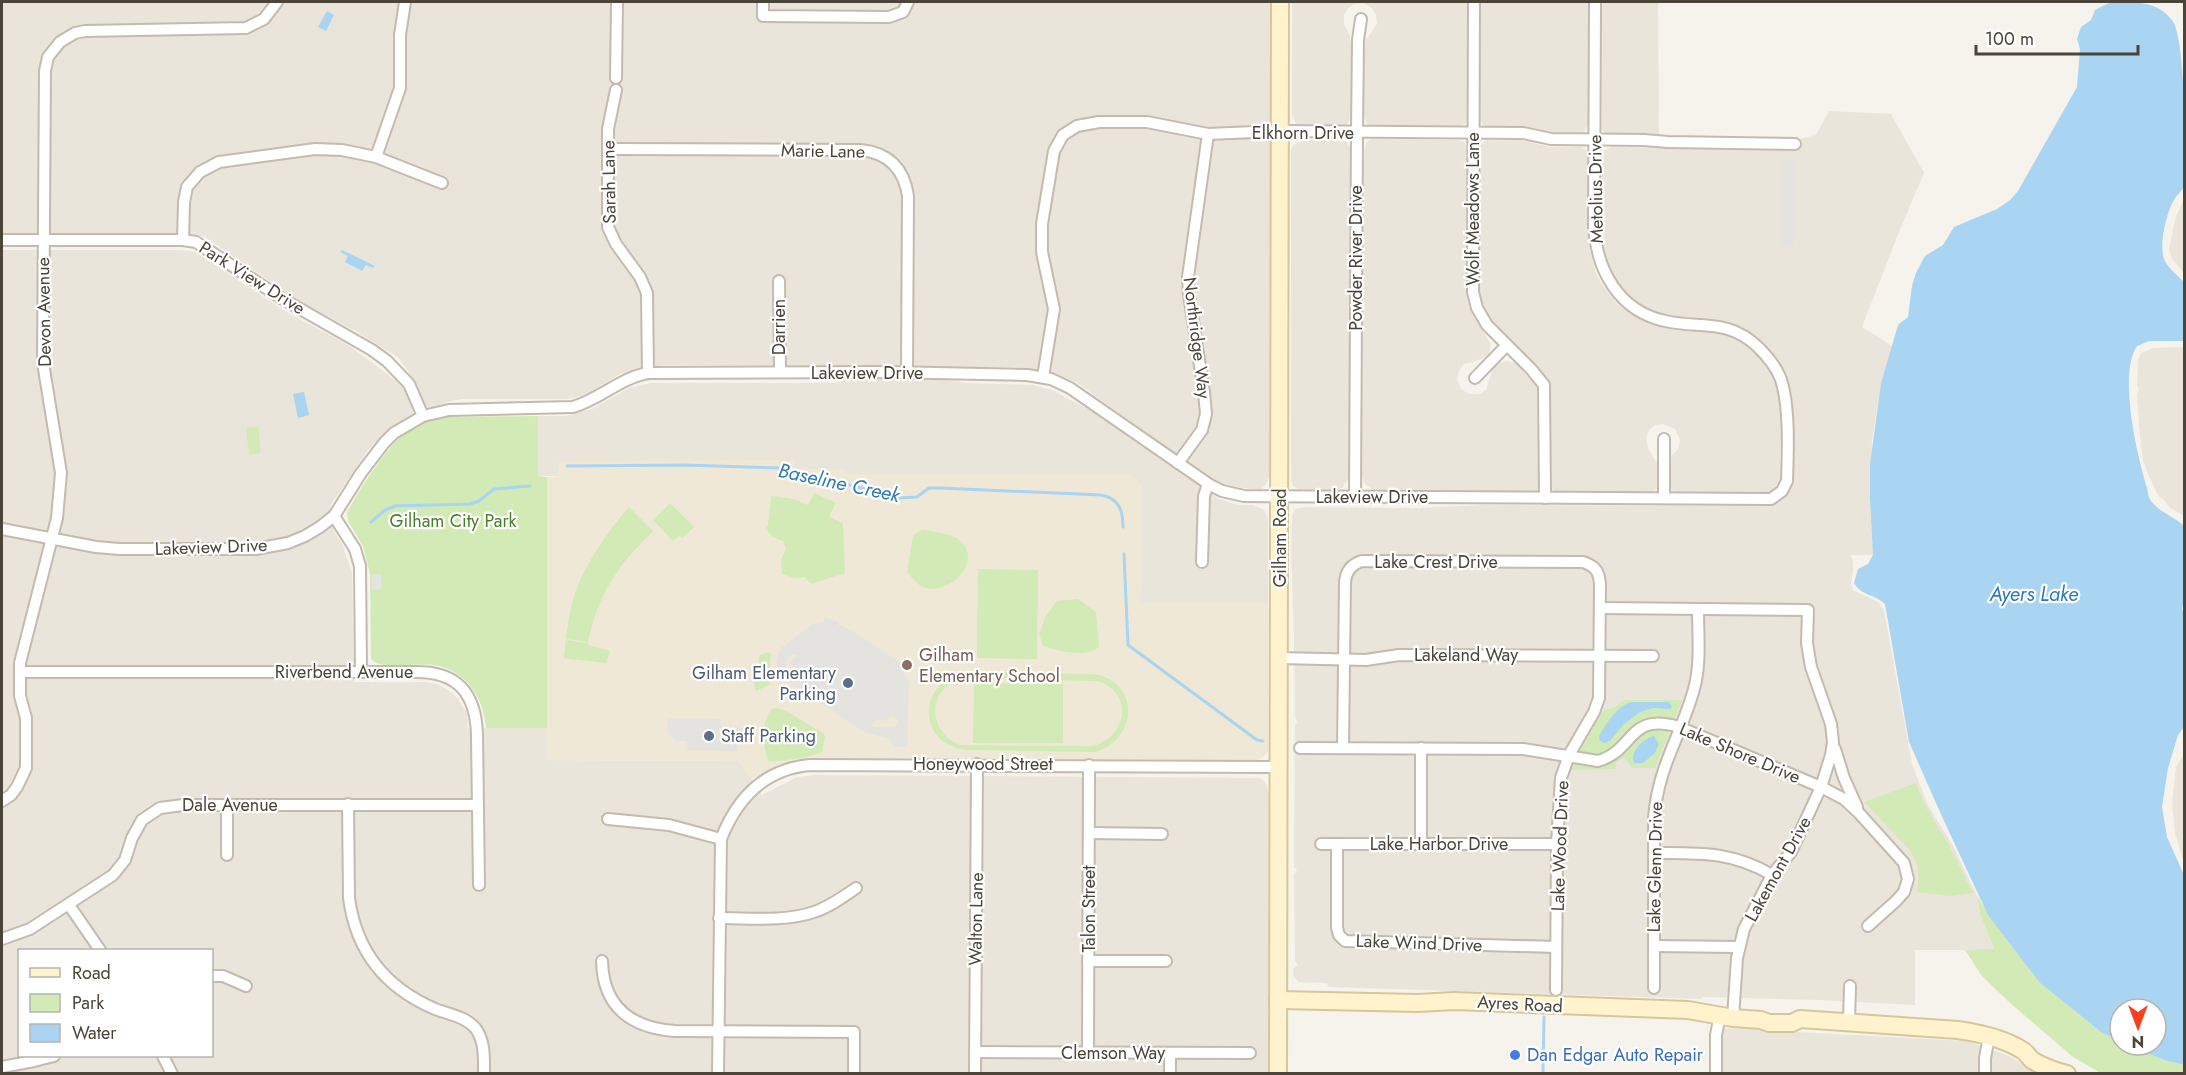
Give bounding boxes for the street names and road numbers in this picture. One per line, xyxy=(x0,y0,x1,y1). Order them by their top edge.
street label: Elkhorn Drive xyxy=(1252,120,1354,146)
street label: Wolf Meadows Lane xyxy=(1460,132,1486,286)
street label: Metolius Drive xyxy=(1582,134,1610,244)
street label: Marie Lane xyxy=(781,137,865,165)
street label: Sarah Lane xyxy=(595,140,623,224)
street label: Powder River Drive xyxy=(1343,185,1369,331)
street label: Park View Drive xyxy=(194,235,310,321)
street label: Devon Avenue xyxy=(30,257,58,367)
street label: Northridge Way xyxy=(1177,276,1217,400)
street label: Darrien xyxy=(766,299,792,355)
street label: Lakeview Drive xyxy=(811,360,923,386)
street label: Lakeview Drive xyxy=(1316,484,1428,510)
street label: Gilham Road xyxy=(1267,488,1293,588)
street label: Lakeview Drive xyxy=(154,532,268,562)
street label: Lake Crest Drive xyxy=(1374,549,1498,575)
street label: Lakeland Way xyxy=(1414,642,1518,668)
street label: Riverbend Avenue xyxy=(275,659,413,685)
street label: Lake Shore Drive xyxy=(1676,716,1804,790)
street label: Honeywood Street xyxy=(913,751,1054,777)
street label: Lake Wood Drive xyxy=(1545,780,1575,912)
street label: Dale Avenue xyxy=(182,792,278,818)
street label: Lake Glenn Drive xyxy=(1641,801,1669,933)
street label: Lakemont Drive xyxy=(1738,812,1818,926)
street label: Lake Harbor Drive xyxy=(1370,831,1508,857)
street label: Talon Street xyxy=(1076,865,1102,953)
street label: Walton Lane xyxy=(962,872,990,966)
street label: Lake Wind Drive xyxy=(1355,928,1483,958)
street label: Ayres Road xyxy=(1477,989,1563,1019)
street label: Clemson Way xyxy=(1061,1040,1165,1066)

